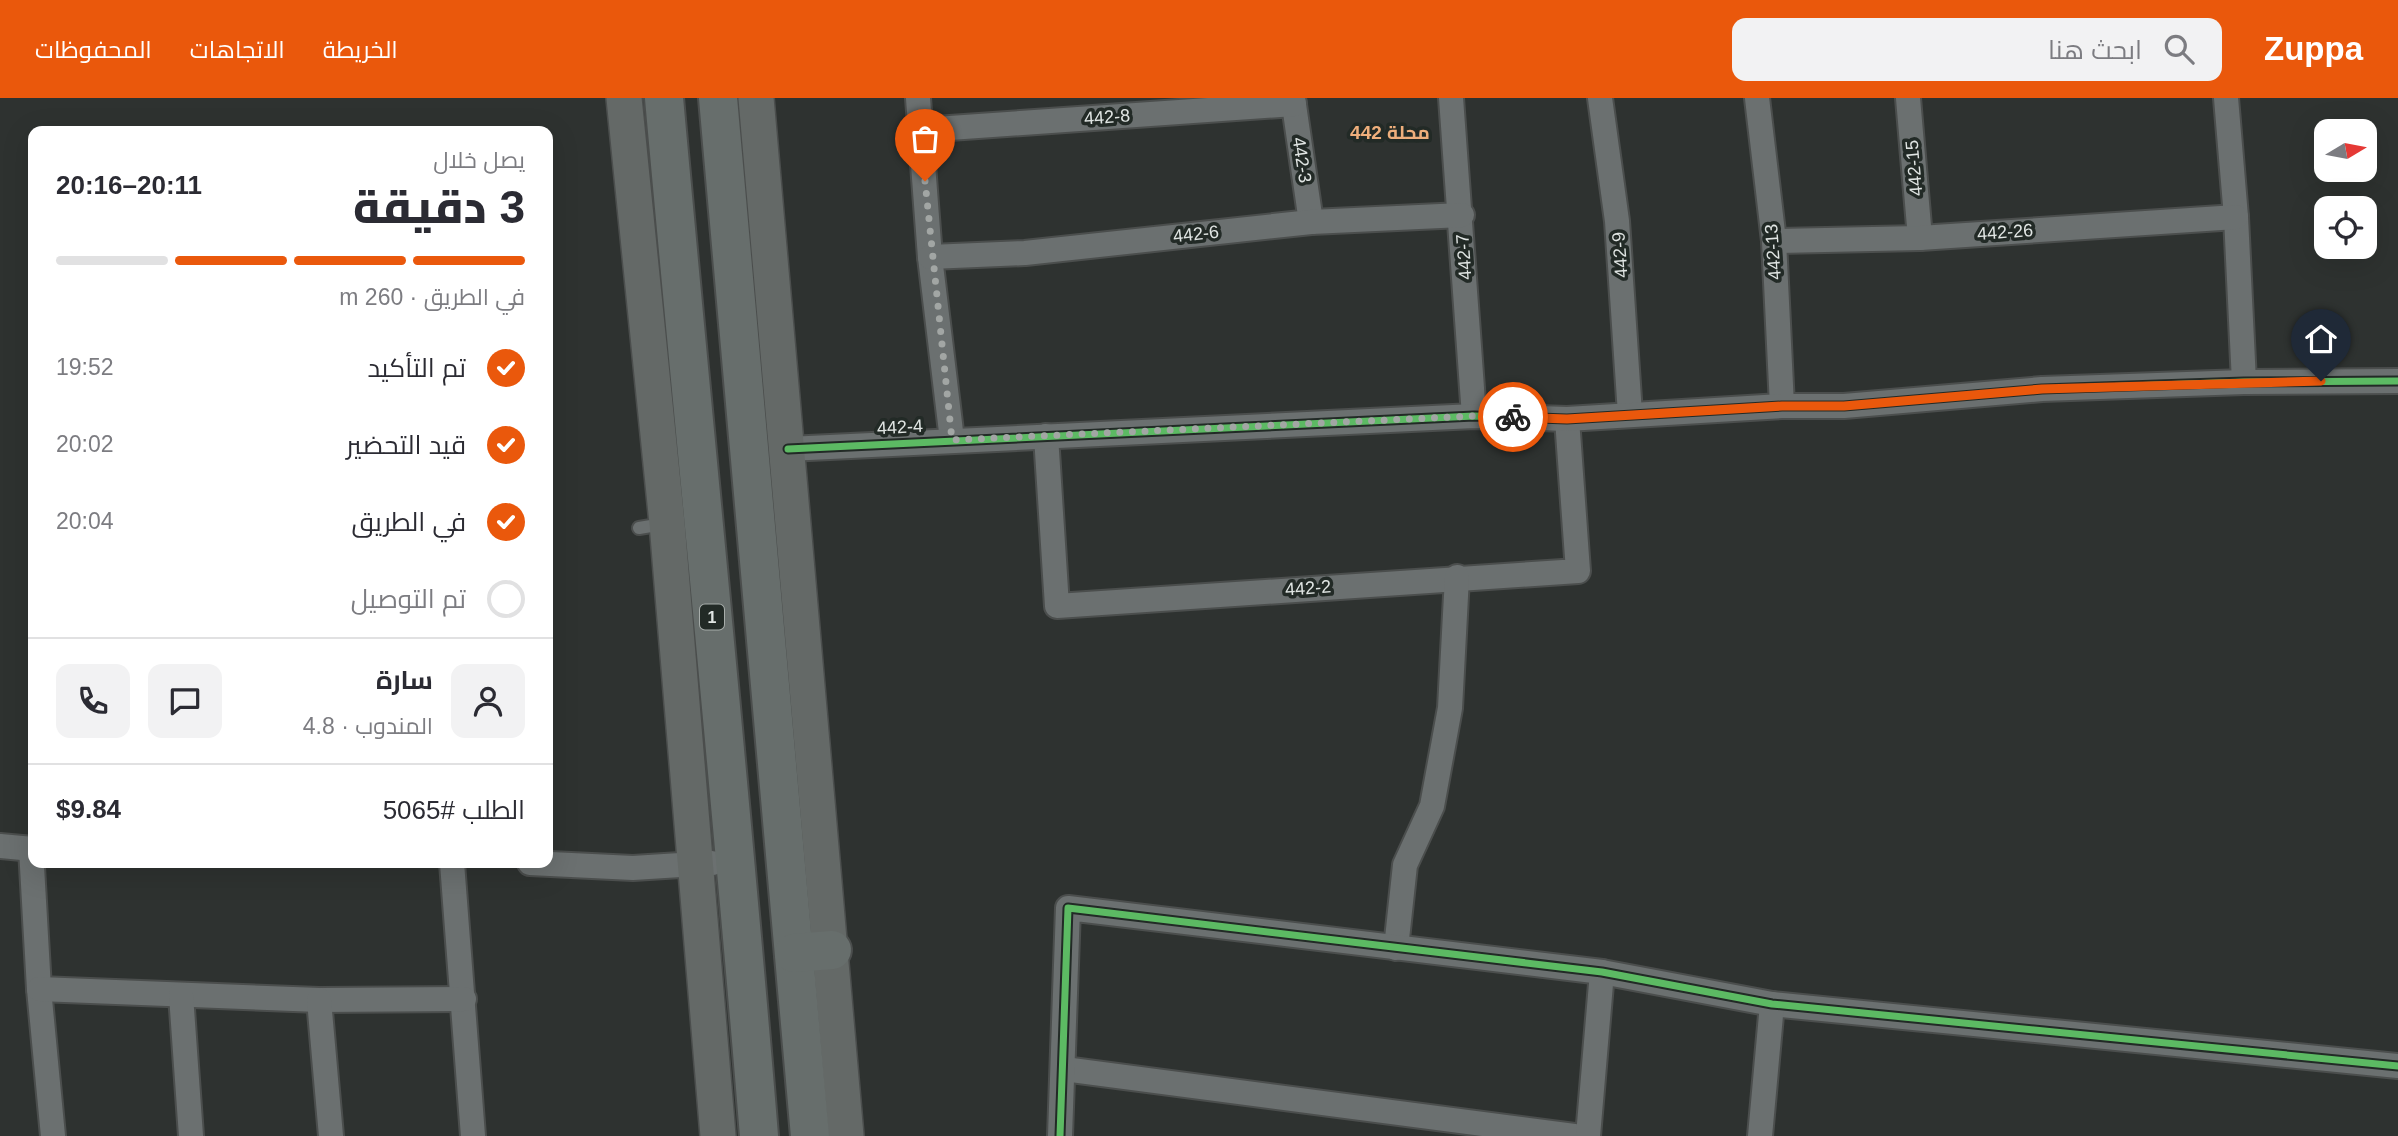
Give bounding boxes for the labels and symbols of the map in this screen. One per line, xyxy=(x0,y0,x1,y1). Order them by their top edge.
street label: 442-8 xyxy=(1083,105,1131,129)
pin xyxy=(895,109,955,181)
north arrow xyxy=(2314,119,2376,182)
district label: محلة 442 xyxy=(1350,122,1430,143)
street label: 442-3 xyxy=(1289,136,1315,184)
street label: 442-15 xyxy=(1902,139,1926,197)
street label: 442-26 xyxy=(1976,220,2034,244)
street label: 442-6 xyxy=(1172,222,1220,246)
street label: 442-13 xyxy=(1761,223,1785,281)
street label: 442-9 xyxy=(1608,231,1632,279)
street label: 442-7 xyxy=(1452,233,1476,281)
pin xyxy=(2291,309,2351,381)
courier xyxy=(1478,382,1548,452)
street label: 442-4 xyxy=(876,416,924,438)
street label: 442-2 xyxy=(1284,576,1332,600)
road number: 1 xyxy=(700,604,724,630)

